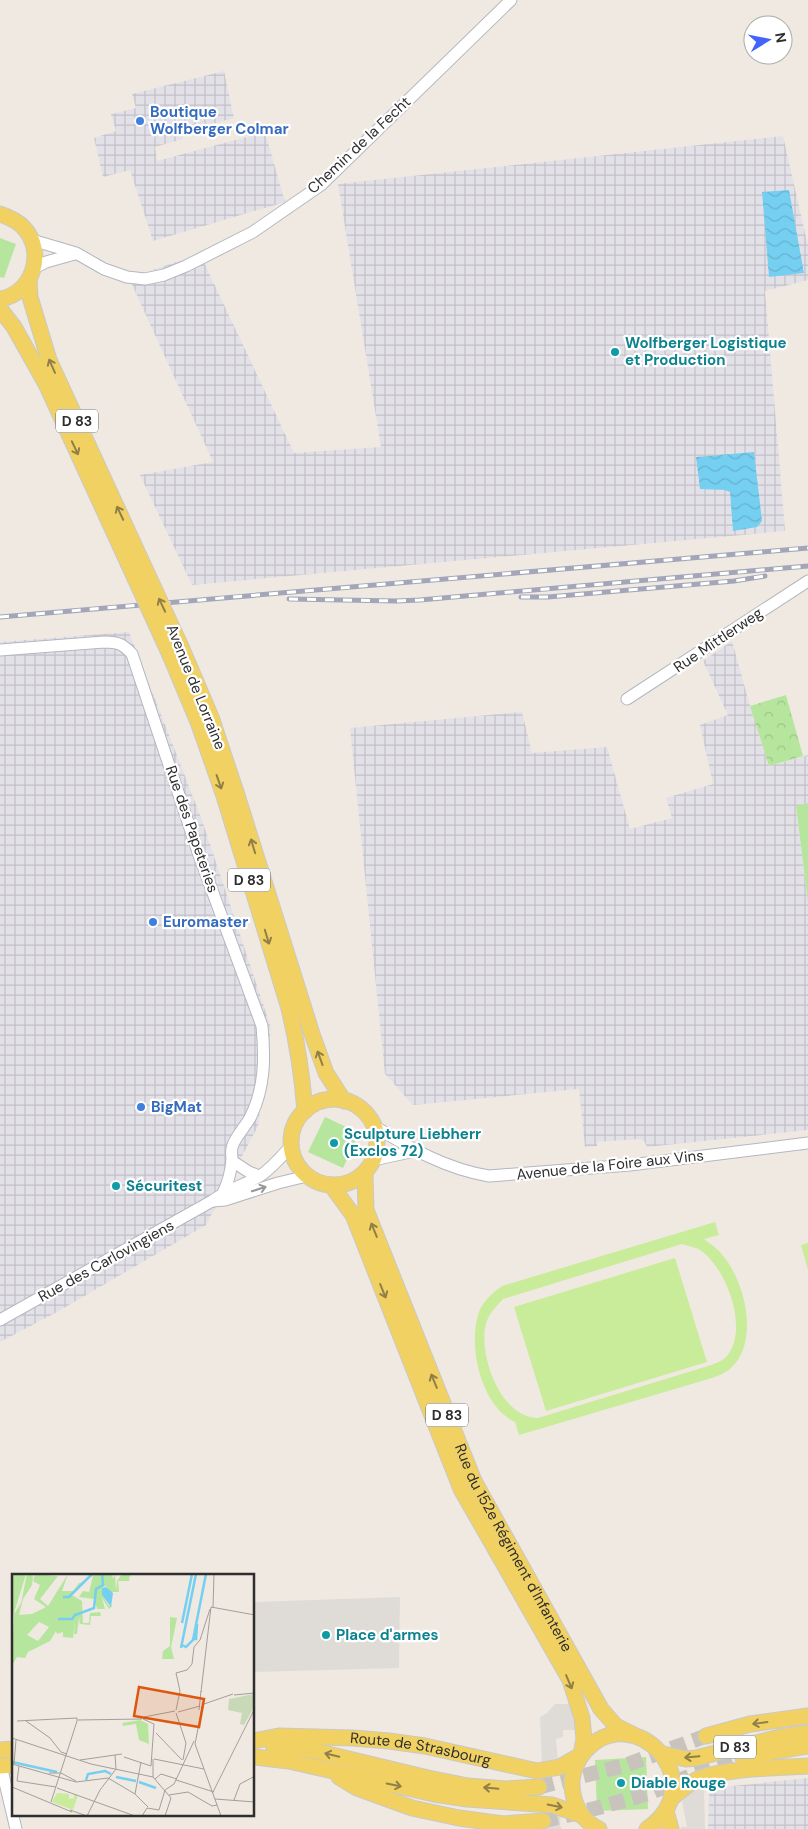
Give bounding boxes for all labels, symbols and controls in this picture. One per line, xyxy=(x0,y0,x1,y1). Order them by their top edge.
north arrow xyxy=(743,15,793,65)
text: N xyxy=(771,31,791,44)
street label: Chemin de la Fecht xyxy=(303,92,415,198)
place label: Boutique Wolfberger Colmar xyxy=(150,102,289,139)
marker: Boutique Wolfberger Colmar xyxy=(134,115,146,127)
place label: Wolfberger Logistique et Production xyxy=(625,333,787,370)
marker: Wolfberger Logistique et Production xyxy=(609,346,621,358)
one-way arrow xyxy=(47,359,57,374)
road number: D 83 xyxy=(56,410,98,432)
one-way arrow xyxy=(71,440,81,455)
one-way arrow xyxy=(114,506,124,521)
one-way arrow xyxy=(157,598,166,613)
street label: Rue Mittlerweg xyxy=(670,603,766,677)
street label: Avenue de Lorraine xyxy=(162,621,230,753)
street label: Rue des Papeteries xyxy=(161,763,223,895)
one-way arrow xyxy=(215,774,224,789)
one-way arrow xyxy=(248,839,258,855)
road number: D 83 xyxy=(228,868,270,892)
place label: Euromaster xyxy=(163,912,248,932)
marker: Euromaster xyxy=(147,916,159,928)
one-way arrow xyxy=(263,929,272,944)
one-way arrow xyxy=(315,1051,324,1067)
place label: BigMat xyxy=(151,1097,202,1117)
marker: BigMat xyxy=(135,1101,147,1113)
place label: Sculpture Liebherr (Exclos 72) xyxy=(344,1124,481,1161)
marker: Sculpture Liebherr (Exclos 72) xyxy=(328,1137,340,1149)
street label: Avenue de la Foire aux Vins xyxy=(515,1145,705,1185)
place label: Sécuritest xyxy=(126,1176,202,1196)
marker: Sécuritest xyxy=(110,1180,122,1192)
one-way arrow xyxy=(250,1184,266,1194)
street label: Rue des Carlovingiens xyxy=(34,1215,178,1307)
one-way arrow xyxy=(369,1223,378,1238)
one-way arrow xyxy=(379,1283,388,1298)
one-way arrow xyxy=(429,1374,438,1389)
road number: D 83 xyxy=(426,1404,468,1426)
street label: Rue du 152e Régiment d'Infanterie xyxy=(450,1441,577,1655)
inset map xyxy=(12,1574,255,1816)
place label: Place d'armes xyxy=(336,1625,439,1645)
marker: Place d'armes xyxy=(320,1629,332,1641)
one-way arrow xyxy=(565,1674,575,1689)
one-way arrow xyxy=(752,1718,768,1728)
street label: Route de Strasbourg xyxy=(349,1728,493,1770)
road number: D 83 xyxy=(714,1735,756,1758)
one-way arrow xyxy=(324,1750,340,1759)
one-way arrow xyxy=(684,1753,700,1762)
place label: Diable Rouge xyxy=(631,1773,726,1793)
marker: Diable Rouge xyxy=(615,1777,627,1789)
one-way arrow xyxy=(386,1781,402,1791)
one-way arrow xyxy=(483,1783,499,1793)
one-way arrow xyxy=(547,1802,563,1812)

